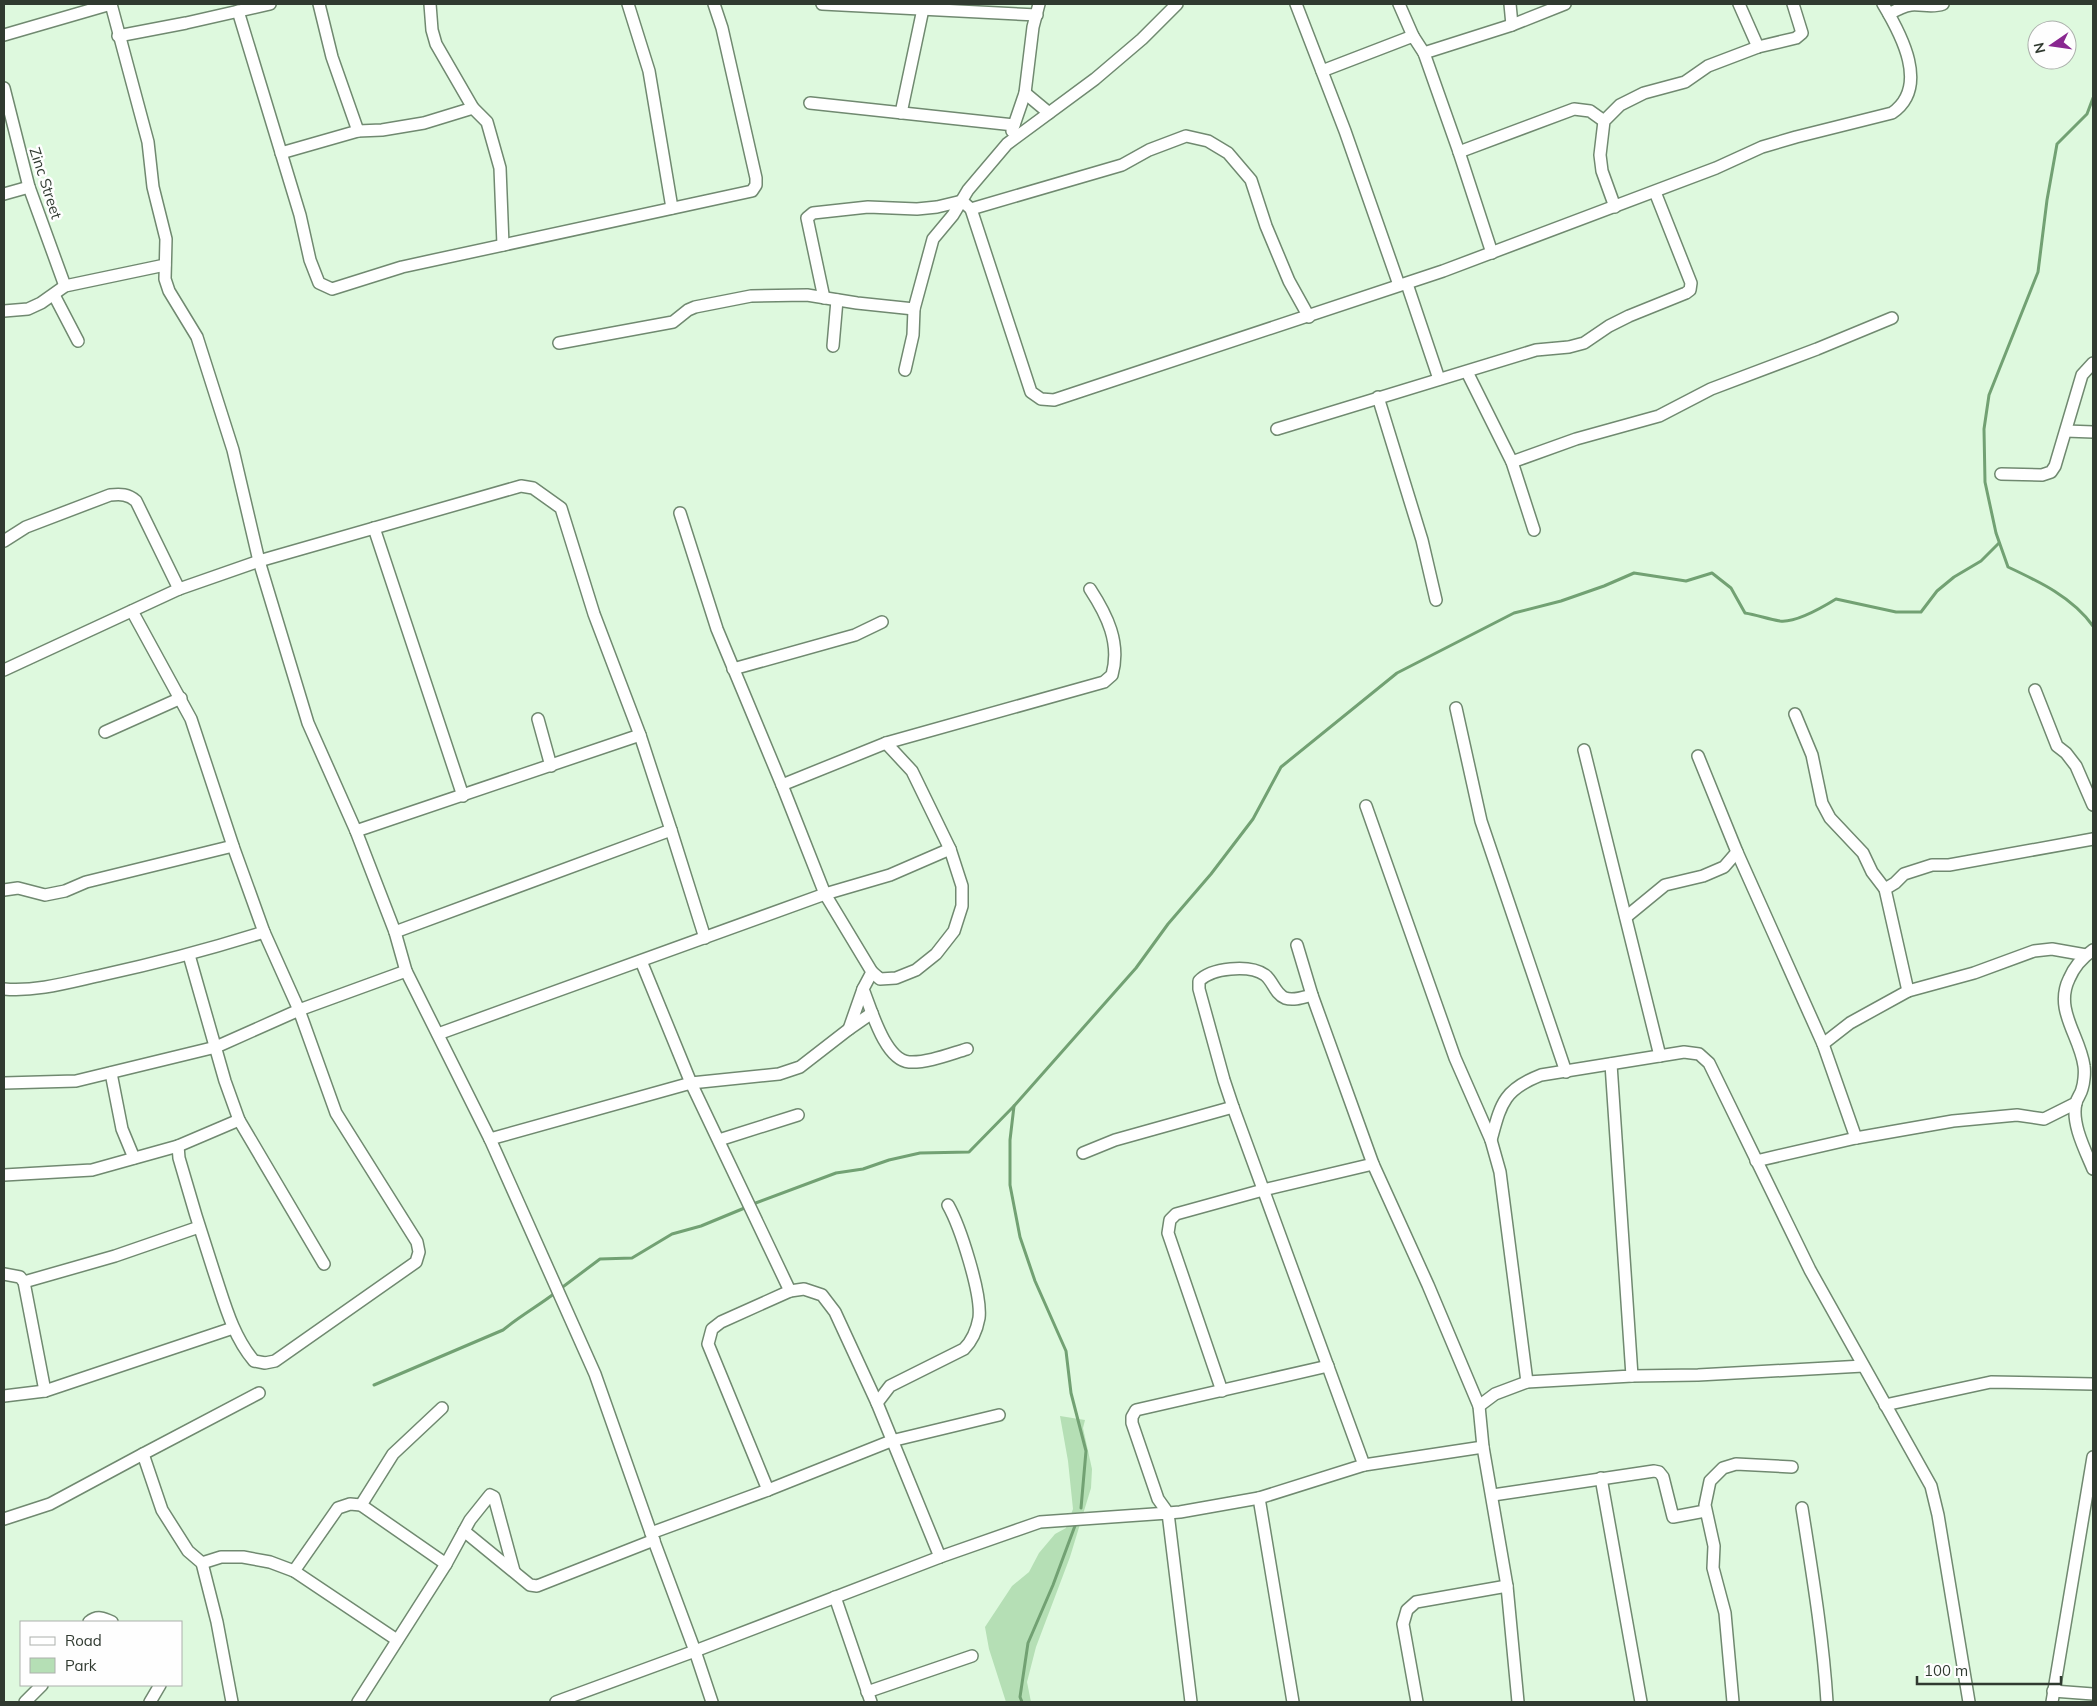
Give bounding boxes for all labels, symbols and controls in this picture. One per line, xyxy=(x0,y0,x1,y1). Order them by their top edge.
north arrow xyxy=(2027,20,2077,70)
text: N xyxy=(2029,41,2049,55)
street label: Zinc Street xyxy=(26,145,66,221)
legend xyxy=(20,1621,182,1686)
text: Road xyxy=(65,1631,102,1650)
scale bar xyxy=(1917,1654,2061,1686)
text: Park xyxy=(65,1656,97,1675)
text: 100 m xyxy=(1924,1661,1968,1680)

